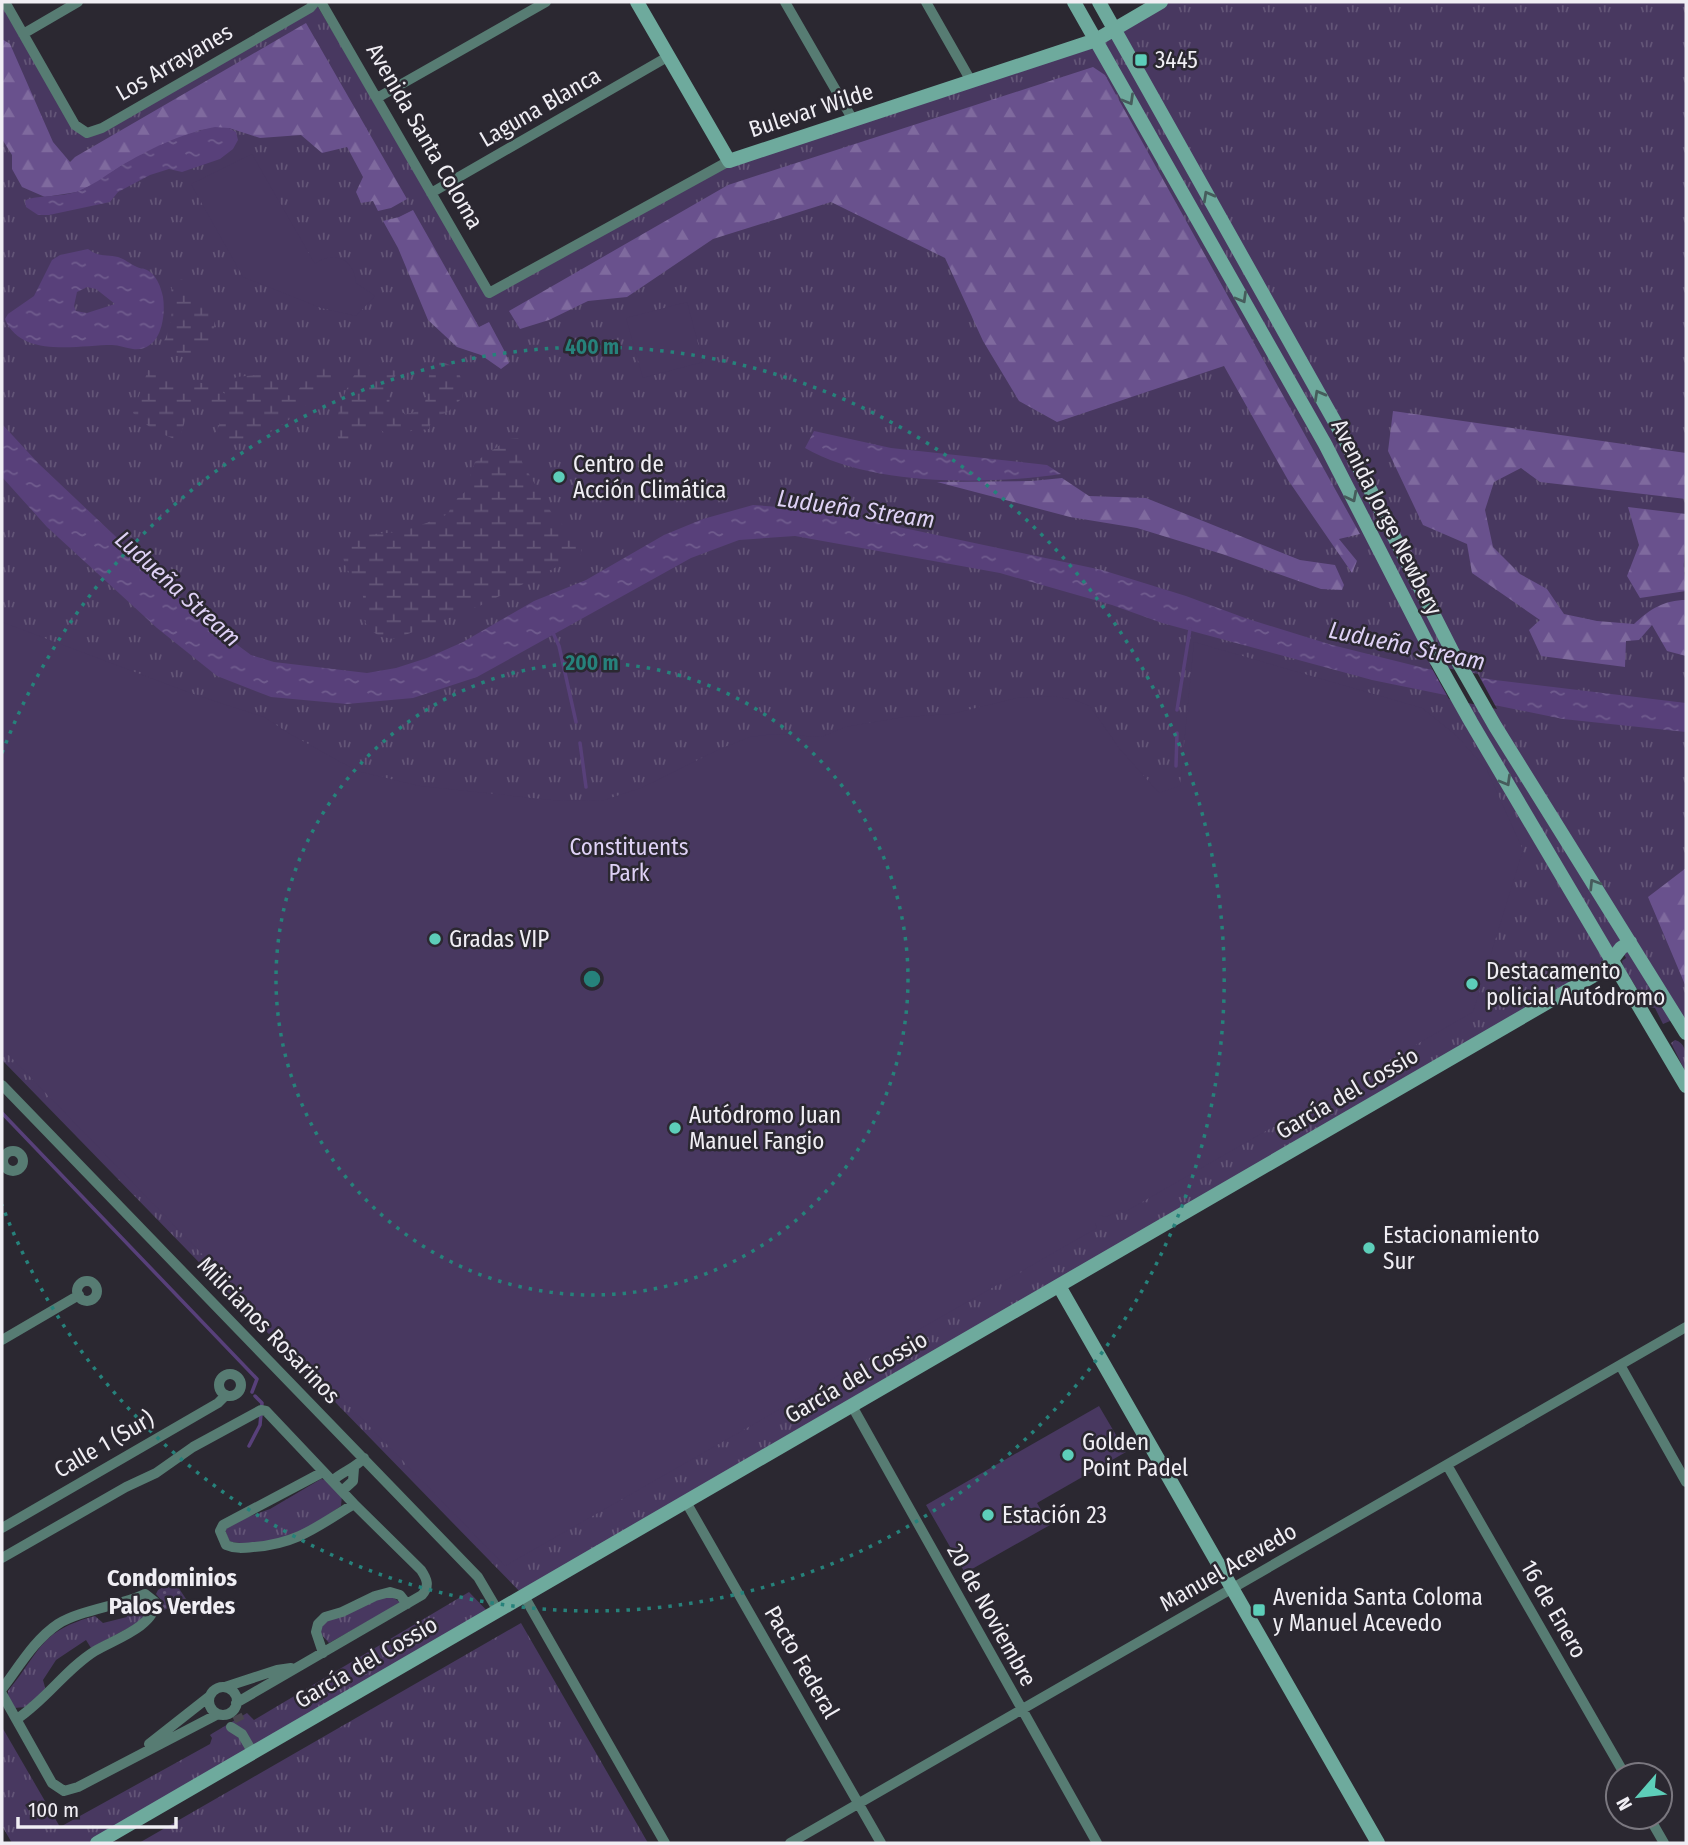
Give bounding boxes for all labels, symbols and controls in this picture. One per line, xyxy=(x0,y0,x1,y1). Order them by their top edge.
street label: Los Arrayanes xyxy=(111,17,237,107)
street label: Avenida Santa Coloma xyxy=(360,38,490,234)
place label: 3445 xyxy=(1155,46,1198,74)
marker: 3445 xyxy=(1133,52,1149,68)
street label: Laguna Blanca xyxy=(474,61,606,153)
street label: Bulevar Wilde xyxy=(745,77,877,143)
one-way arrow xyxy=(1121,92,1134,105)
one-way arrow xyxy=(1203,191,1216,203)
one-way arrow xyxy=(1234,290,1247,303)
text: 400 m xyxy=(565,334,619,360)
one-way arrow xyxy=(1314,389,1327,402)
street label: Avenida Jorge Newbery xyxy=(1325,414,1449,620)
place label: Centro de Acción Climática xyxy=(573,450,726,504)
marker: Centro de Acción Climática xyxy=(551,469,567,485)
water label: Ludueña Stream xyxy=(775,484,937,534)
one-way arrow xyxy=(1344,490,1357,502)
water label: Ludueña Stream xyxy=(110,525,246,653)
water label: Ludueña Stream xyxy=(1326,616,1488,676)
text: 200 m xyxy=(564,650,619,676)
one-way arrow xyxy=(1497,774,1510,787)
park label: Constituents Park xyxy=(570,833,689,887)
one-way arrow xyxy=(1590,879,1603,892)
place label: Gradas VIP xyxy=(449,925,549,953)
marker: Gradas VIP xyxy=(427,931,443,947)
place label: Destacamento policial Autódromo xyxy=(1486,957,1665,1011)
centre of rings xyxy=(580,967,604,991)
marker: Destacamento policial Autódromo xyxy=(1464,976,1480,992)
street label: García del Cossio xyxy=(1271,1041,1423,1145)
place label: Autódromo Juan Manuel Fangio xyxy=(689,1101,841,1155)
marker: Autódromo Juan Manuel Fangio xyxy=(667,1120,683,1136)
place label: Estacionamiento Sur xyxy=(1383,1221,1540,1275)
marker: Estacionamiento Sur xyxy=(1361,1240,1377,1256)
street label: Milicianos Rosarinos xyxy=(192,1251,346,1409)
street label: García del Cossio xyxy=(780,1325,932,1429)
street label: Calle 1 (Sur) xyxy=(49,1404,159,1484)
place label: Golden Point Padel xyxy=(1082,1428,1188,1482)
marker: Golden Point Padel xyxy=(1060,1447,1076,1463)
place label: Estación 23 xyxy=(1002,1501,1107,1529)
marker: Estación 23 xyxy=(980,1507,996,1523)
street label: Manuel Acevedo xyxy=(1155,1517,1301,1617)
street label: 20 de Noviembre xyxy=(941,1539,1043,1691)
street label: 16 de Enero xyxy=(1515,1555,1593,1663)
district label: Condominios Palos Verdes xyxy=(107,1564,237,1620)
place label: Avenida Santa Coloma y Manuel Acevedo xyxy=(1273,1583,1483,1637)
street label: Pacto Federal xyxy=(759,1601,845,1723)
marker: Avenida Santa Coloma y Manuel Acevedo xyxy=(1251,1602,1267,1618)
street label: García del Cossio xyxy=(290,1610,442,1714)
north arrow xyxy=(1604,1761,1674,1831)
scale bar xyxy=(18,1786,175,1830)
text: N xyxy=(1612,1793,1637,1814)
text: 100 m xyxy=(28,1797,79,1823)

